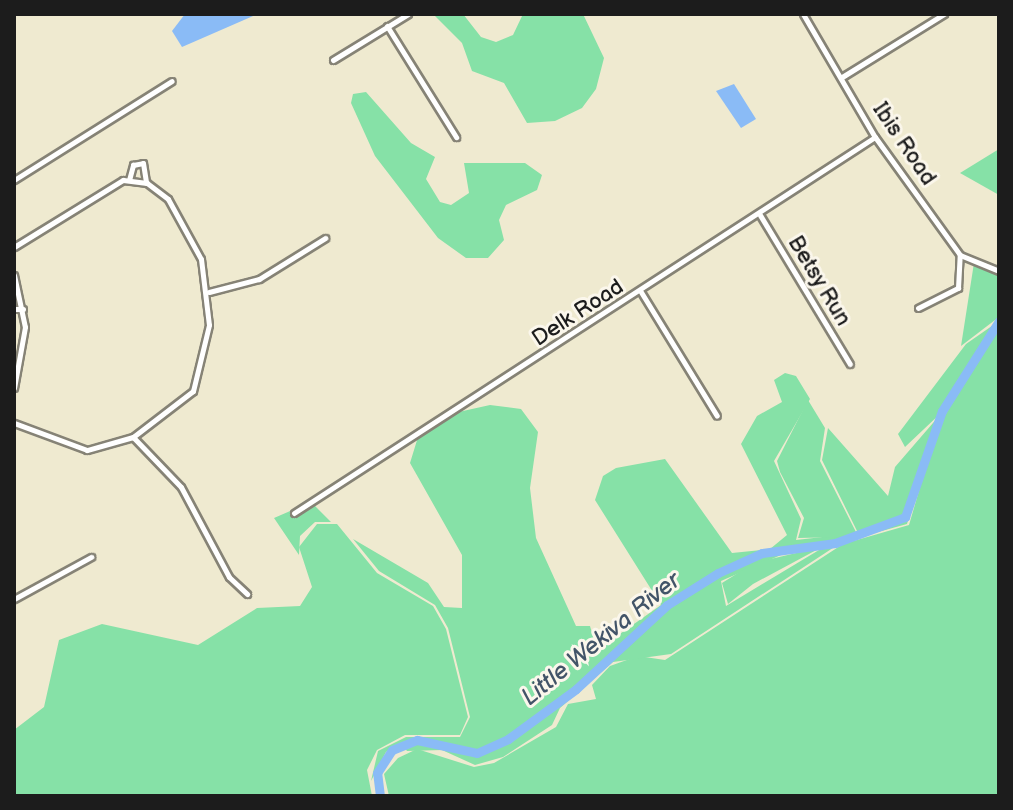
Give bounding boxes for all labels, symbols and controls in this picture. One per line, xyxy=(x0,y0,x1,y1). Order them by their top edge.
street label: Ibis Road xyxy=(867,97,941,191)
street label: Betsy Run xyxy=(781,231,857,331)
street label: Delk Road xyxy=(527,274,629,352)
water label: Little Wekiva River xyxy=(515,566,687,712)

